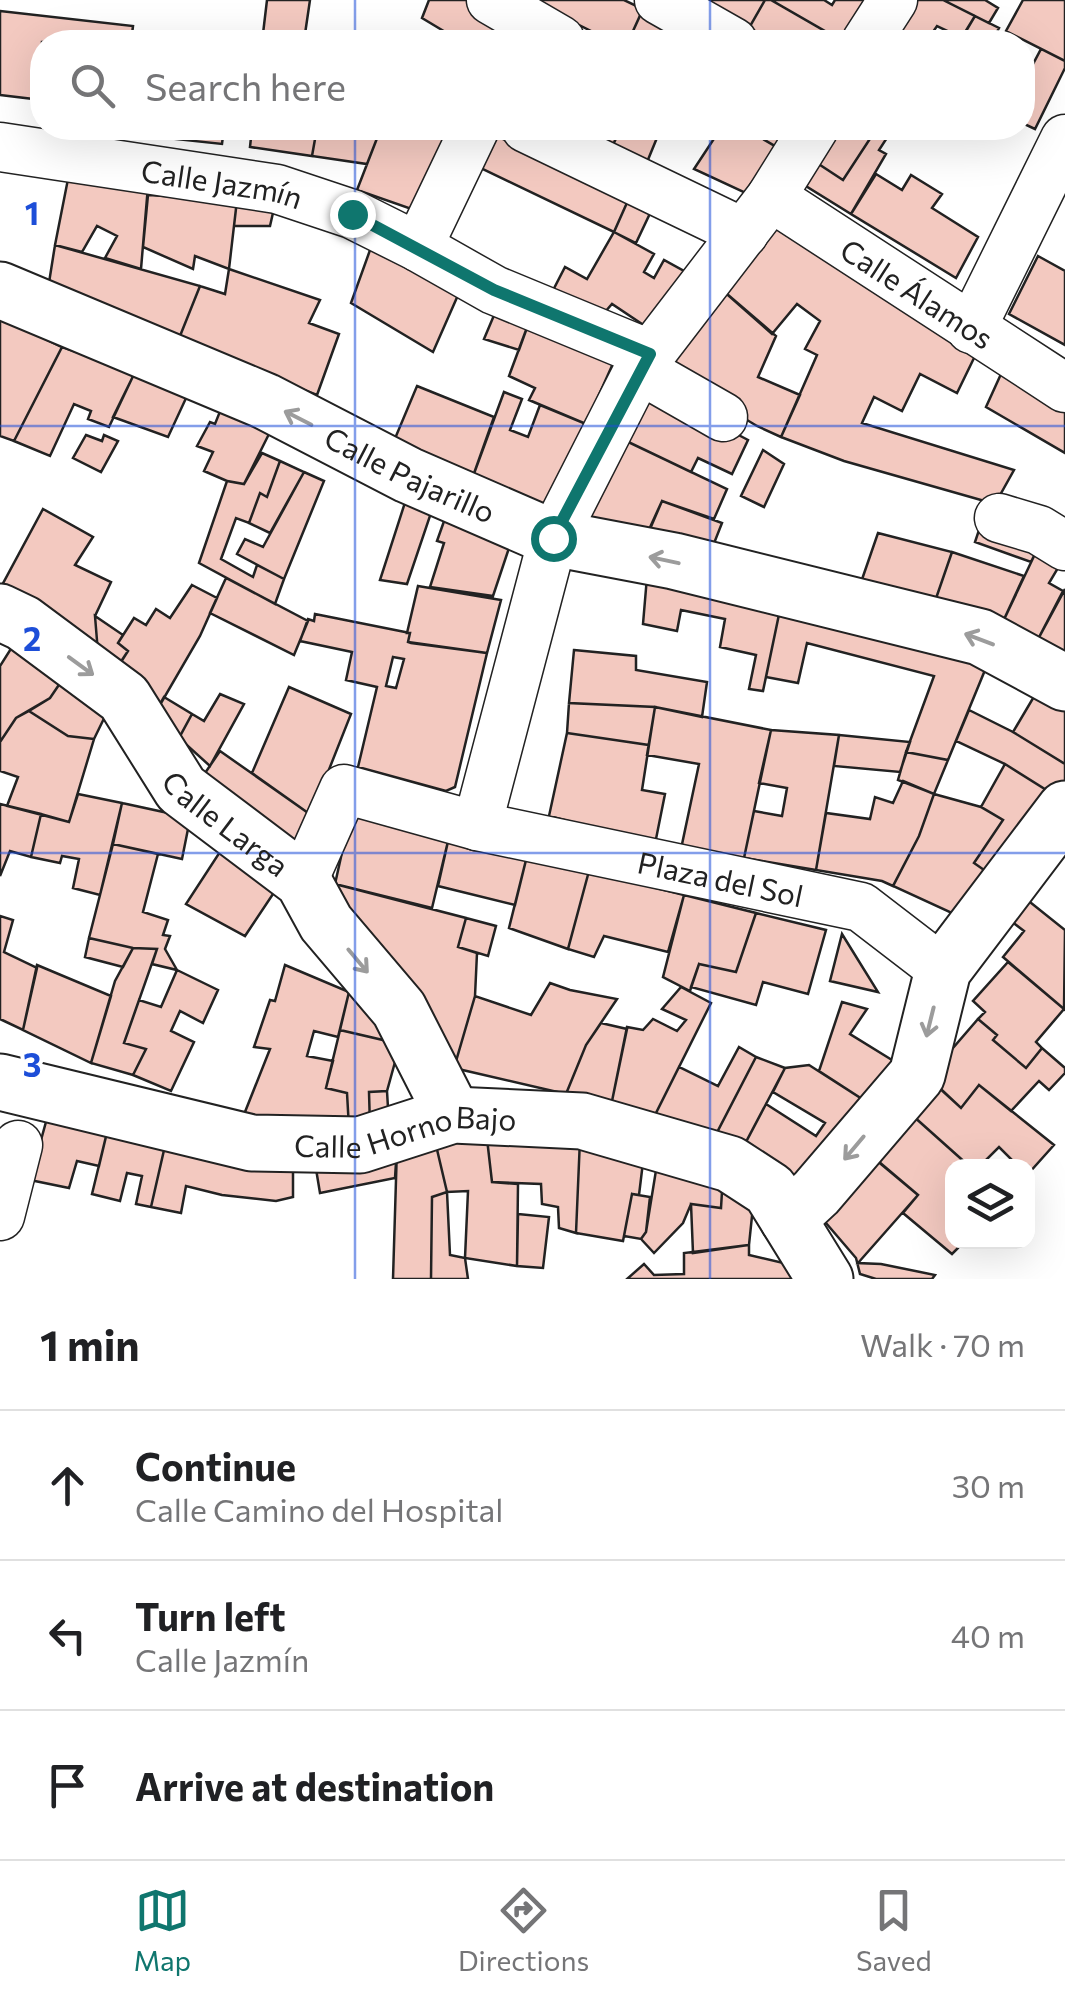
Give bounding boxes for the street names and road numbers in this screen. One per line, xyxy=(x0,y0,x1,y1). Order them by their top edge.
street label: Calle Jazmín xyxy=(139,150,308,215)
street label: Calle Álamos xyxy=(834,229,1001,355)
street label: Calle Pajarillo xyxy=(319,417,501,529)
street label: Calle Larga xyxy=(155,763,297,883)
street label: Plaza del Sol xyxy=(635,842,807,913)
street label: Calle Horno Bajo xyxy=(294,1097,517,1164)

